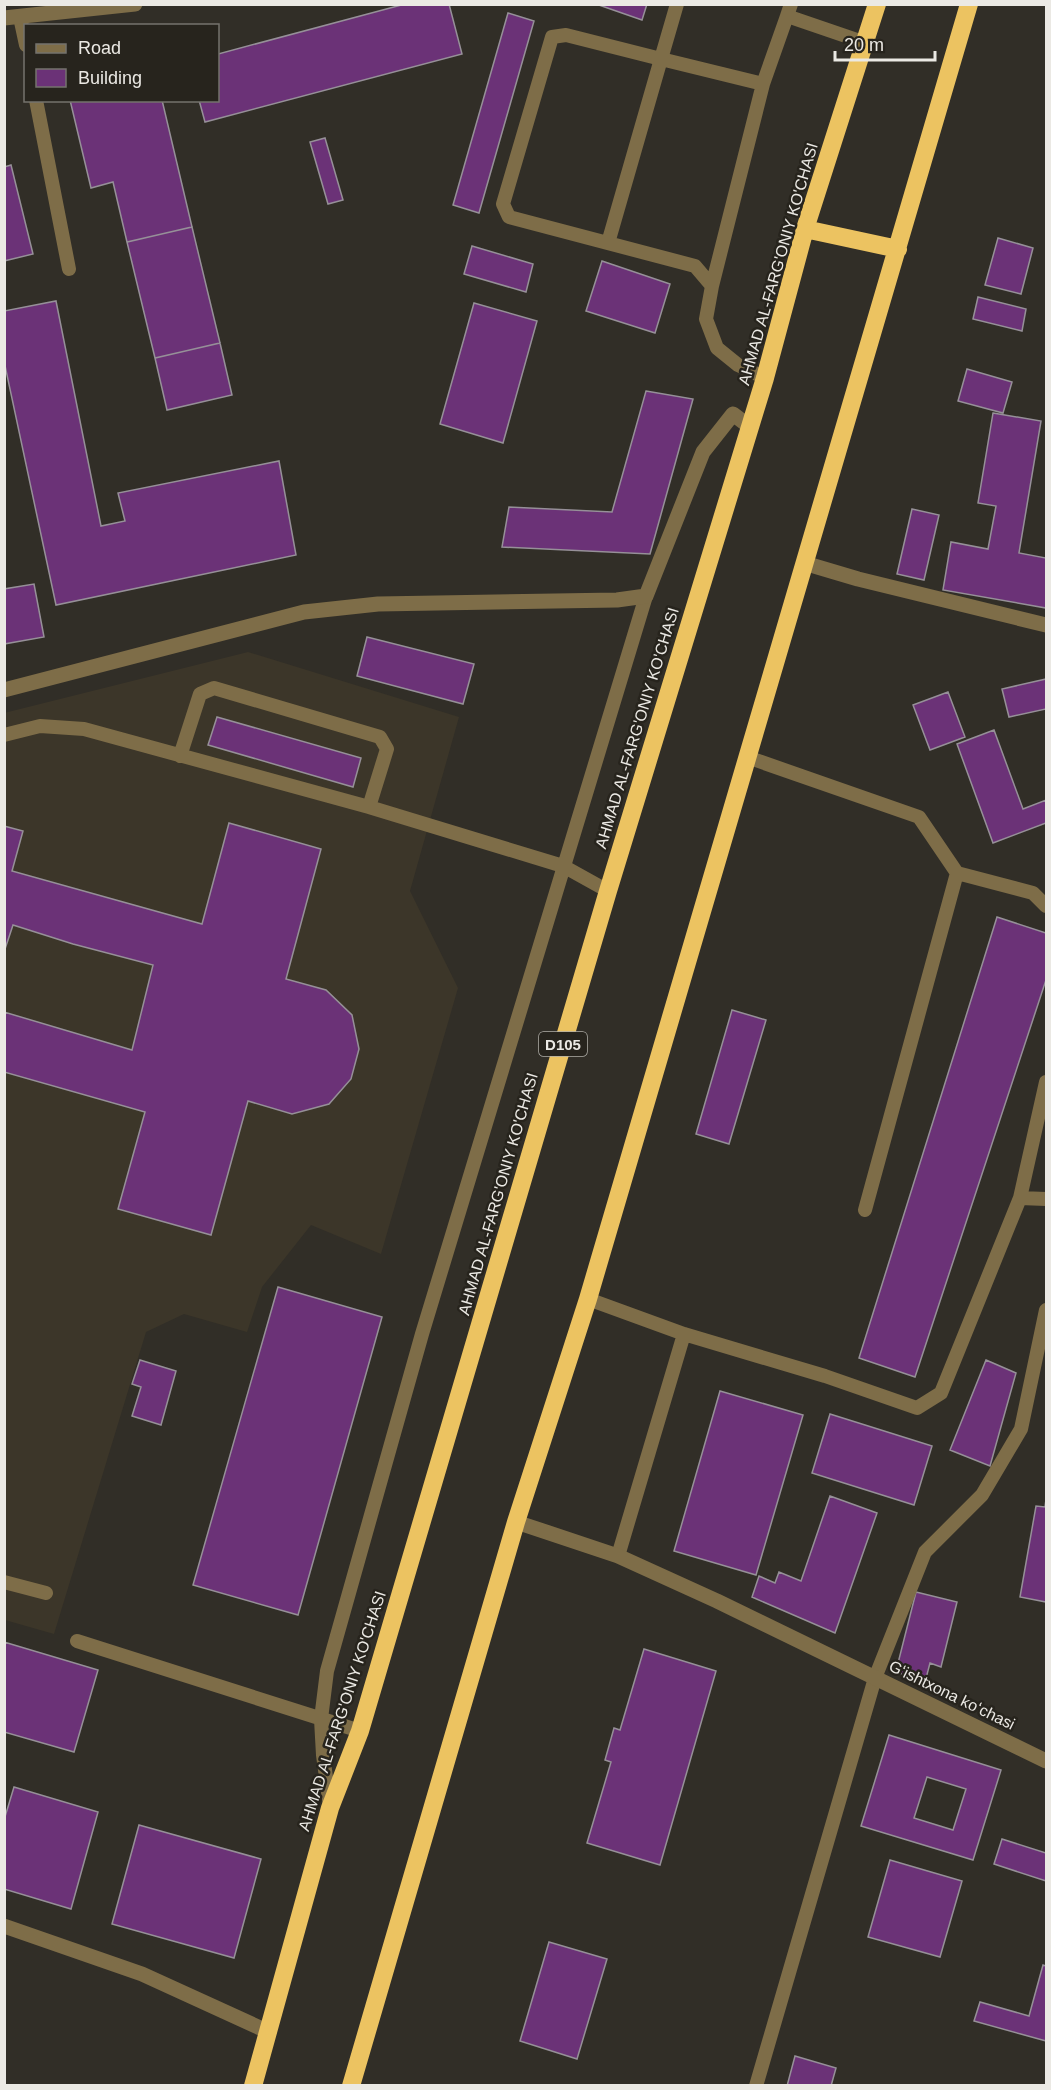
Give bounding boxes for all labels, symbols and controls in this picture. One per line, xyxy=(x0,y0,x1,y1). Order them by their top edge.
legend xyxy=(24,24,219,102)
scale bar xyxy=(835,24,936,62)
text: 20 m xyxy=(844,35,884,55)
text: Road xyxy=(78,38,121,58)
text: Building xyxy=(78,68,142,88)
street label: AHMAD AL-FARG'ONIY KO'CHASI xyxy=(735,141,821,387)
street label: AHMAD AL-FARG'ONIY KO'CHASI xyxy=(592,605,682,851)
road number: D105 xyxy=(539,1032,587,1056)
street label: AHMAD AL-FARG'ONIY KO'CHASI xyxy=(455,1071,541,1317)
street label: AHMAD AL-FARG'ONIY KO'CHASI xyxy=(295,1589,389,1833)
street label: Gʻishtxona koʻchasi xyxy=(886,1657,1018,1733)

